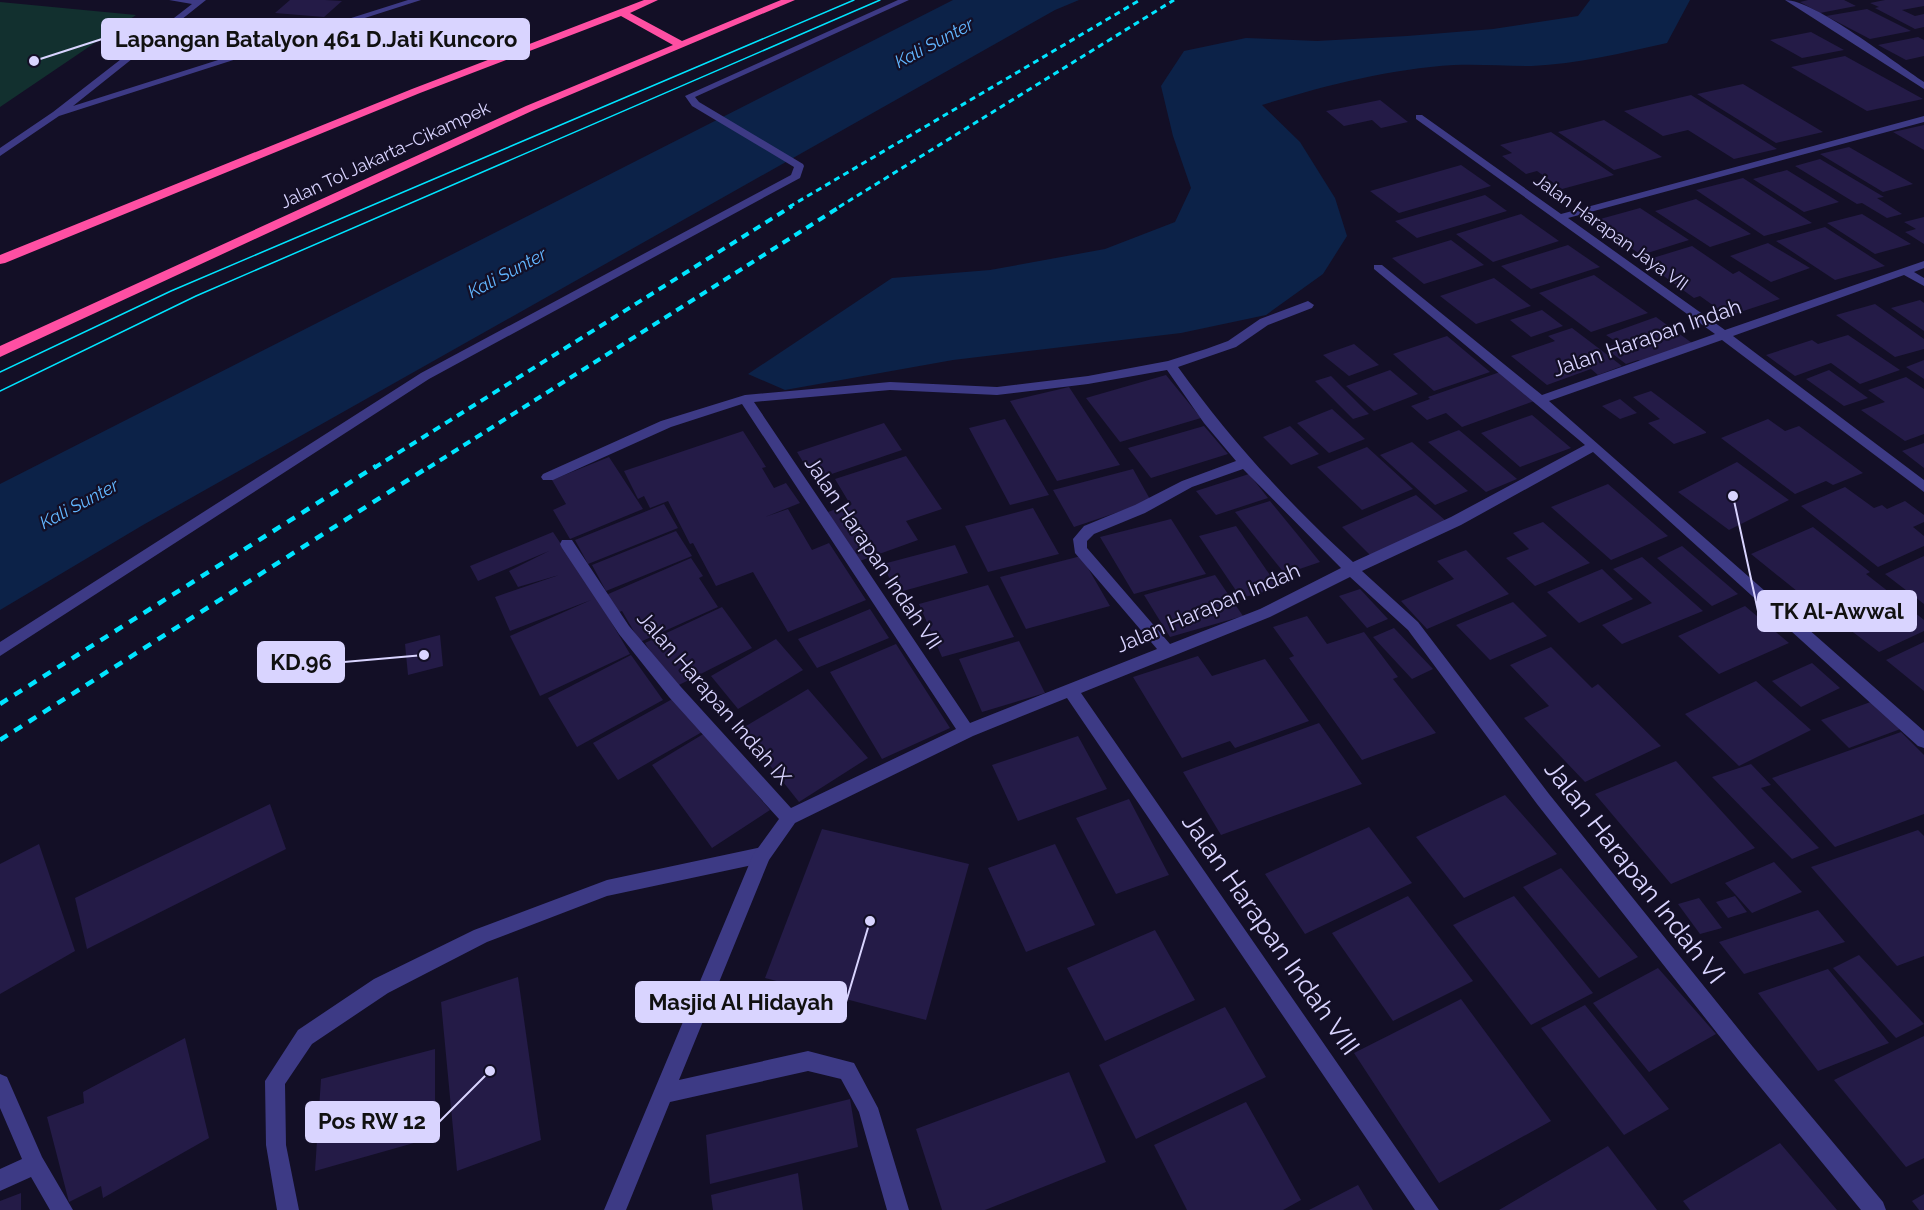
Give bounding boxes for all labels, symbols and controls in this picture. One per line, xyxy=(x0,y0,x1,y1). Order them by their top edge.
water label: Kali Sunter xyxy=(891,13,978,72)
callout: Lapangan Batalyon 461 D.Jati Kuncoro xyxy=(102,19,529,59)
text: Lapangan Batalyon 461 D.Jati Kuncoro xyxy=(115,26,517,52)
street label: Jalan Tol Jakarta–Cikampek xyxy=(277,96,493,212)
street label: Jalan Harapan Jaya VII xyxy=(1530,169,1692,295)
water label: Kali Sunter xyxy=(464,243,551,302)
street label: Jalan Harapan Indah xyxy=(1549,293,1744,382)
street label: Jalan Harapan Indah VII xyxy=(800,452,947,654)
water label: Kali Sunter xyxy=(36,474,123,533)
street label: Jalan Harapan Indah xyxy=(1112,557,1304,658)
callout: TK Al-Awwal xyxy=(1758,591,1916,631)
text: TK Al-Awwal xyxy=(1770,598,1905,624)
street label: Jalan Harapan Indah IX xyxy=(632,606,797,790)
callout: KD.96 xyxy=(258,642,344,682)
text: KD.96 xyxy=(270,649,332,675)
street label: Jalan Harapan Indah VI xyxy=(1539,754,1731,990)
street label: Jalan Harapan Indah VIII xyxy=(1176,808,1366,1060)
callout: Masjid Al Hidayah xyxy=(636,982,846,1022)
text: Masjid Al Hidayah xyxy=(648,989,834,1015)
callout: Pos RW 12 xyxy=(306,1102,439,1142)
text: Pos RW 12 xyxy=(318,1108,426,1134)

